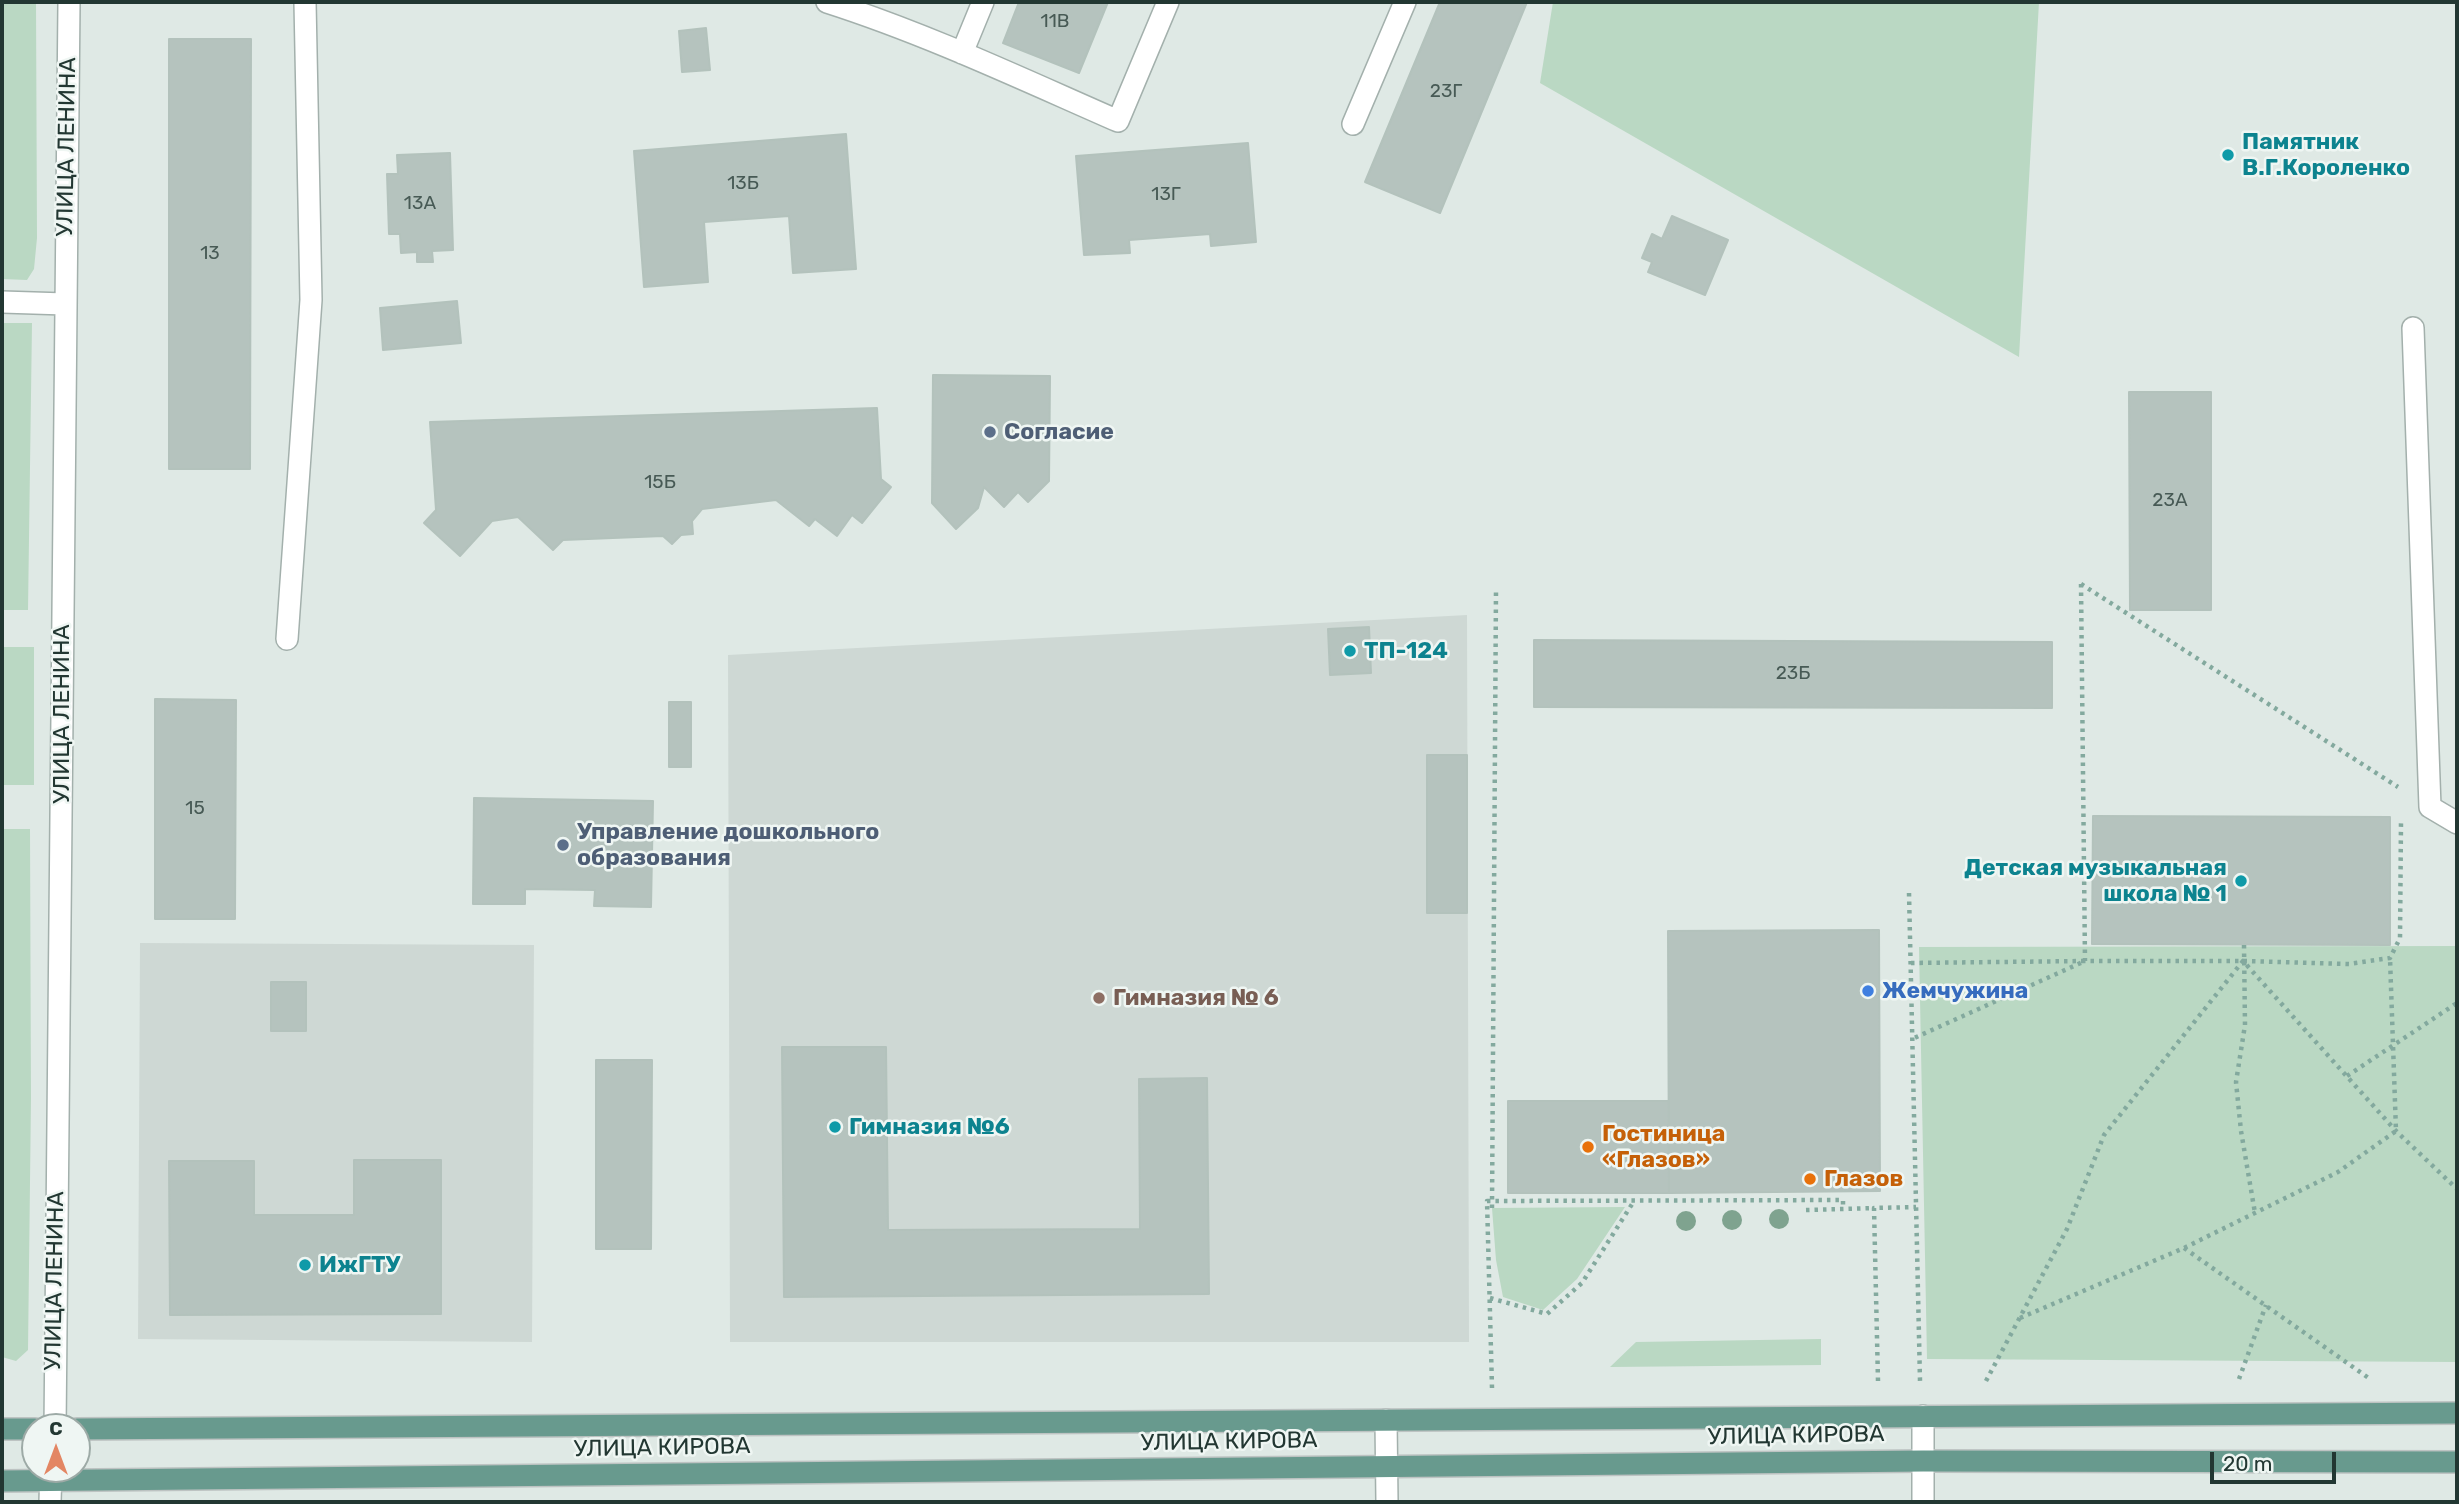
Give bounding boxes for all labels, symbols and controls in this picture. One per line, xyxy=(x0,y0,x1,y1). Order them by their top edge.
house number: 11В xyxy=(1041,11,1069,33)
street label: УЛИЦА ЛЕНИНА xyxy=(52,57,82,237)
house number: 23Г xyxy=(1430,81,1462,103)
place label: Памятник В.Г.Короленко xyxy=(2242,128,2410,182)
marker: Памятник В.Г.Короленко xyxy=(2220,147,2236,163)
house number: 13Б xyxy=(727,173,759,195)
house number: 13Г xyxy=(1151,184,1181,206)
house number: 13А xyxy=(404,193,436,215)
house number: 13 xyxy=(200,243,220,265)
place label: Согласие xyxy=(1004,418,1114,446)
marker: Согласие xyxy=(982,424,998,440)
house number: 15Б xyxy=(644,472,676,494)
house number: 23А xyxy=(2152,490,2188,512)
street label: УЛИЦА ЛЕНИНА xyxy=(48,624,76,804)
place label: ТП-124 xyxy=(1364,637,1448,665)
marker: ТП-124 xyxy=(1342,643,1358,659)
house number: 23Б xyxy=(1776,663,1810,685)
house number: 15 xyxy=(185,798,205,820)
place label: Управление дошкольного образования xyxy=(577,818,879,872)
marker: Управление дошкольного образования xyxy=(555,837,571,853)
place label: Детская музыкальная школа № 1 xyxy=(1964,854,2227,908)
marker: Детская музыкальная школа № 1 xyxy=(2233,873,2249,889)
place label: Жемчужина xyxy=(1882,977,2028,1005)
marker: Жемчужина xyxy=(1860,983,1876,999)
place label: Гимназия № 6 xyxy=(1113,984,1279,1012)
marker: Гимназия № 6 xyxy=(1091,990,1107,1006)
place label: Гимназия №6 xyxy=(849,1113,1010,1141)
marker: Гимназия №6 xyxy=(827,1119,843,1135)
place label: Гостиница «Глазов» xyxy=(1602,1120,1725,1174)
marker: Гостиница «Глазов» xyxy=(1580,1139,1596,1155)
place label: Глазов xyxy=(1824,1165,1904,1193)
marker: Глазов xyxy=(1802,1171,1818,1187)
street label: УЛИЦА ЛЕНИНА xyxy=(40,1191,70,1371)
place label: ИжГТУ xyxy=(319,1251,400,1279)
marker: ИжГТУ xyxy=(297,1257,313,1273)
north arrow xyxy=(21,1413,91,1483)
text: С xyxy=(49,1417,63,1440)
street label: УЛИЦА КИРОВА xyxy=(1707,1421,1885,1451)
street label: УЛИЦА КИРОВА xyxy=(1140,1427,1318,1457)
street label: УЛИЦА КИРОВА xyxy=(573,1433,751,1463)
scale bar xyxy=(2214,1438,2340,1482)
text: 20 m xyxy=(2223,1451,2272,1476)

